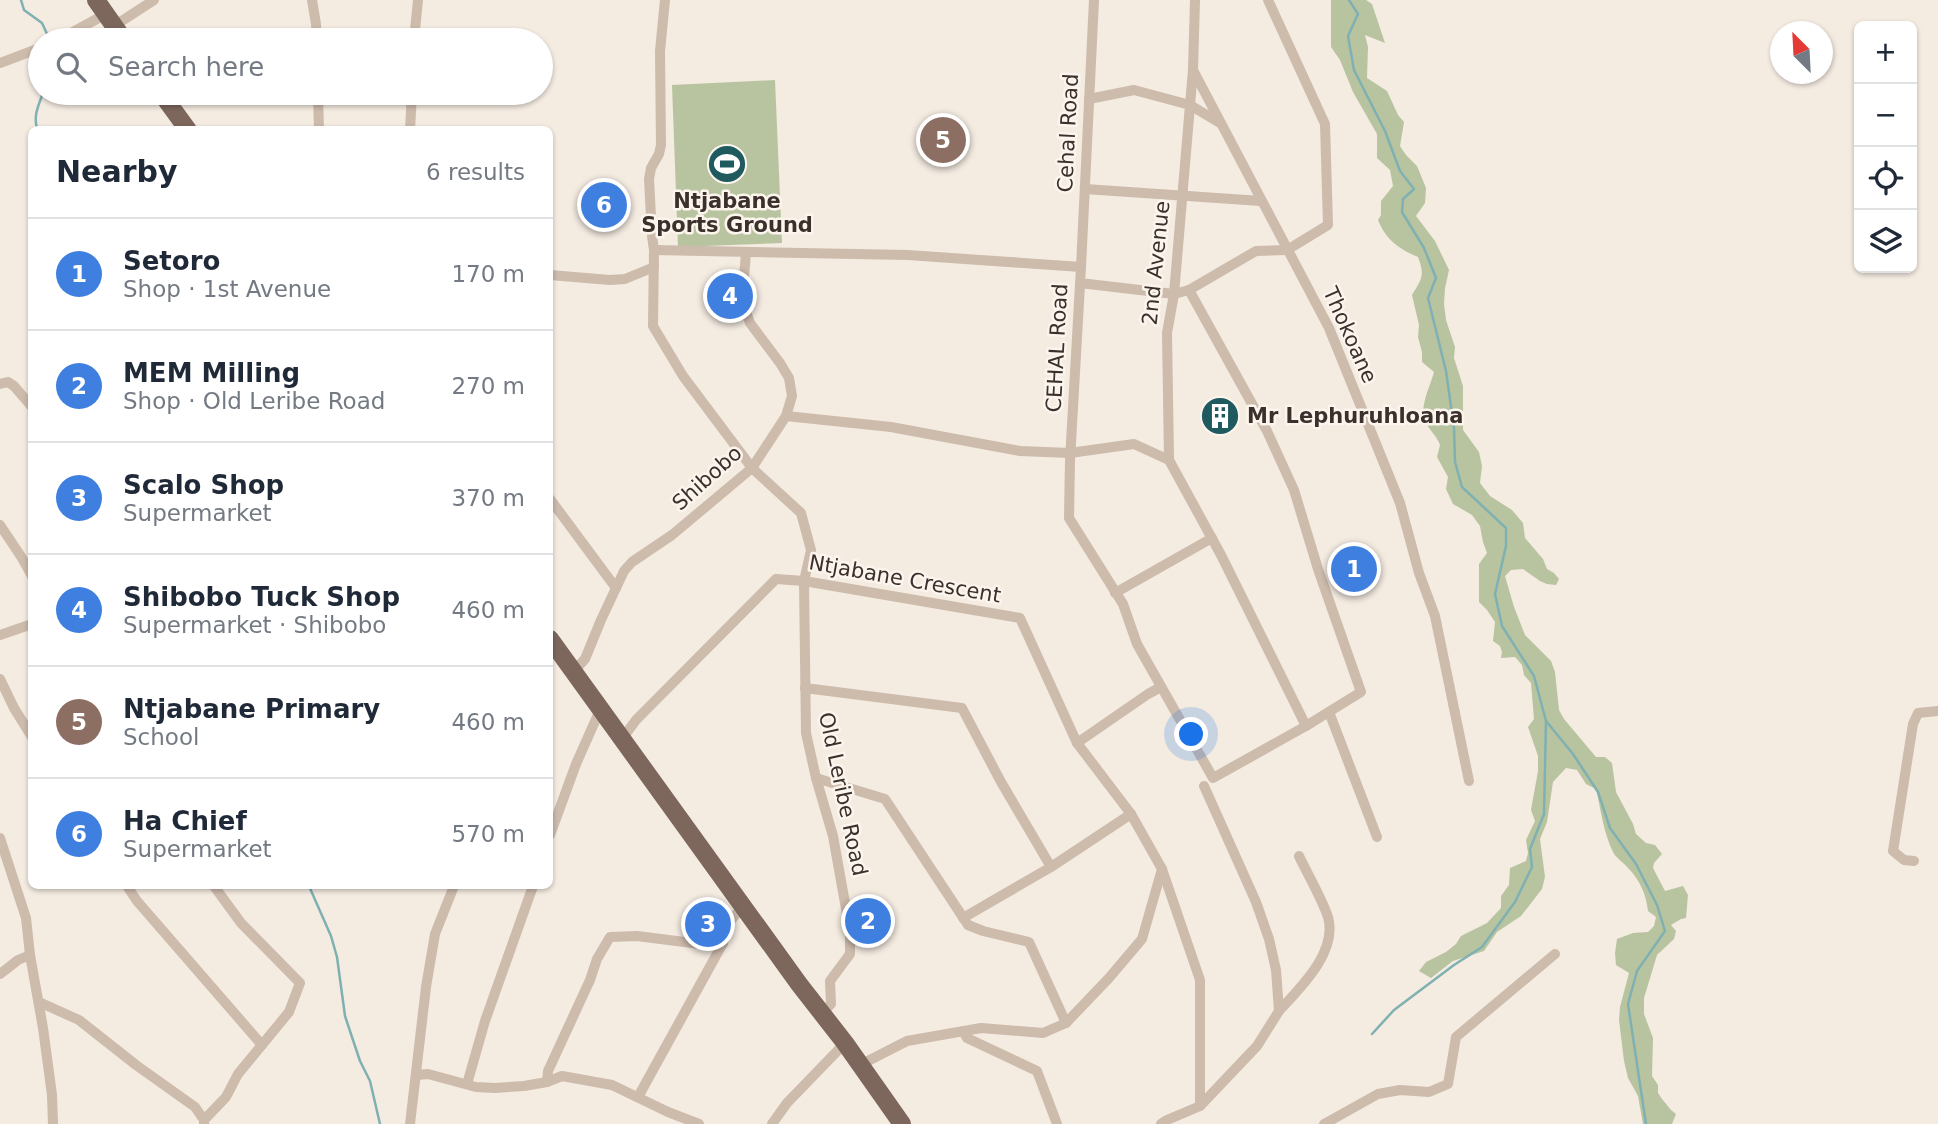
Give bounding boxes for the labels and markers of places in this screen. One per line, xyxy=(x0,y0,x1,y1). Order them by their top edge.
pin: 5 xyxy=(920,114,966,166)
sports icon: Ntjabane Sports Ground xyxy=(706,143,748,185)
pin: 6 xyxy=(581,179,627,231)
place label: Ntjabane Sports Ground xyxy=(641,189,813,237)
pin: 4 xyxy=(707,270,753,322)
building icon: Mr Lephuruhloana xyxy=(1199,395,1241,437)
place label: Mr Lephuruhloana xyxy=(1247,404,1463,428)
pin: 1 xyxy=(1331,543,1377,595)
pin: 2 xyxy=(845,895,891,947)
pin: 3 xyxy=(685,898,731,950)

